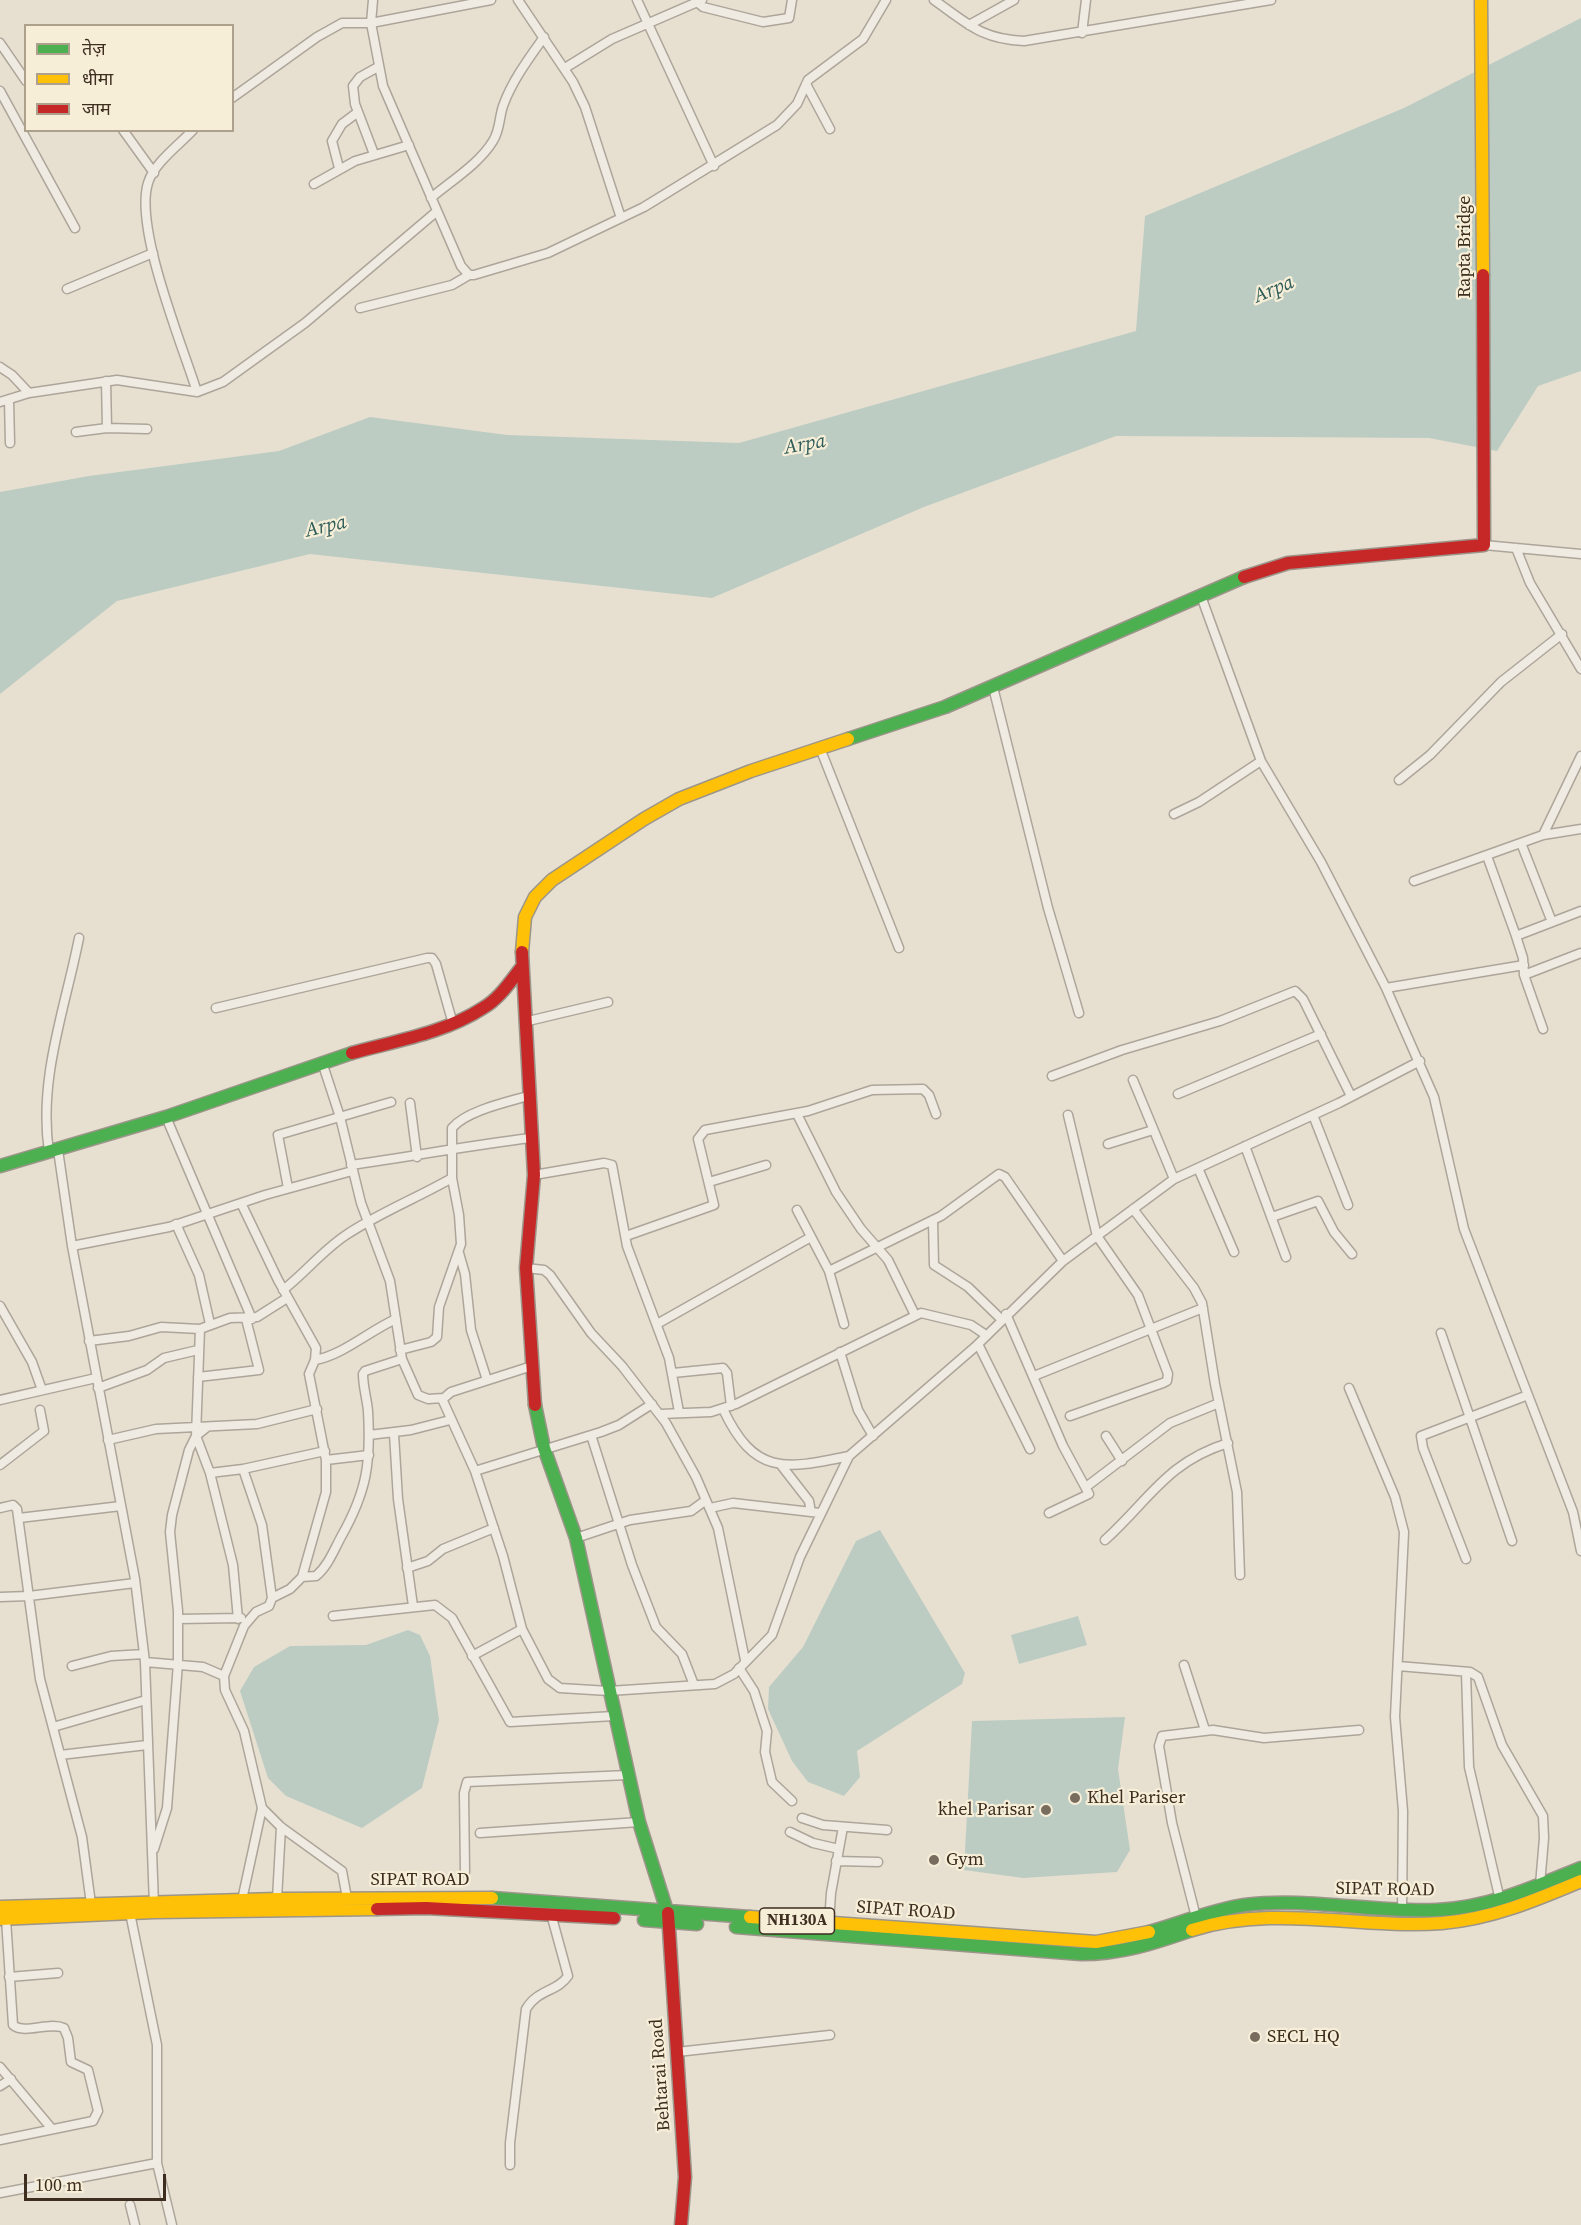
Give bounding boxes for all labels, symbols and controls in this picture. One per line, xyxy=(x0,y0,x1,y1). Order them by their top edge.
legend xyxy=(24,24,234,132)
text: तेज़ xyxy=(82,36,106,61)
text: धीमा xyxy=(82,66,113,91)
text: जाम xyxy=(82,96,111,121)
street label: Rapta Bridge xyxy=(1454,196,1476,298)
water label: Arpa xyxy=(1250,271,1298,309)
water label: Arpa xyxy=(782,430,828,460)
water label: Arpa xyxy=(303,511,349,543)
place label: Khel Pariser xyxy=(1087,1787,1186,1809)
marker: Khel Pariser xyxy=(1068,1791,1082,1805)
place label: khel Parisar xyxy=(938,1799,1034,1821)
marker: khel Parisar xyxy=(1039,1803,1053,1817)
place label: Gym xyxy=(946,1849,984,1871)
marker: Gym xyxy=(927,1853,941,1867)
street label: SIPAT ROAD xyxy=(370,1869,470,1891)
street label: SIPAT ROAD xyxy=(1335,1878,1435,1902)
street label: SIPAT ROAD xyxy=(856,1897,956,1925)
road number: NH130A xyxy=(760,1908,834,1934)
street label: Behtarai Road xyxy=(646,2018,676,2132)
place label: SECL HQ xyxy=(1267,2026,1340,2048)
marker: SECL HQ xyxy=(1248,2030,1262,2044)
scale bar xyxy=(27,2162,170,2200)
text: 100 m xyxy=(35,2172,82,2197)

